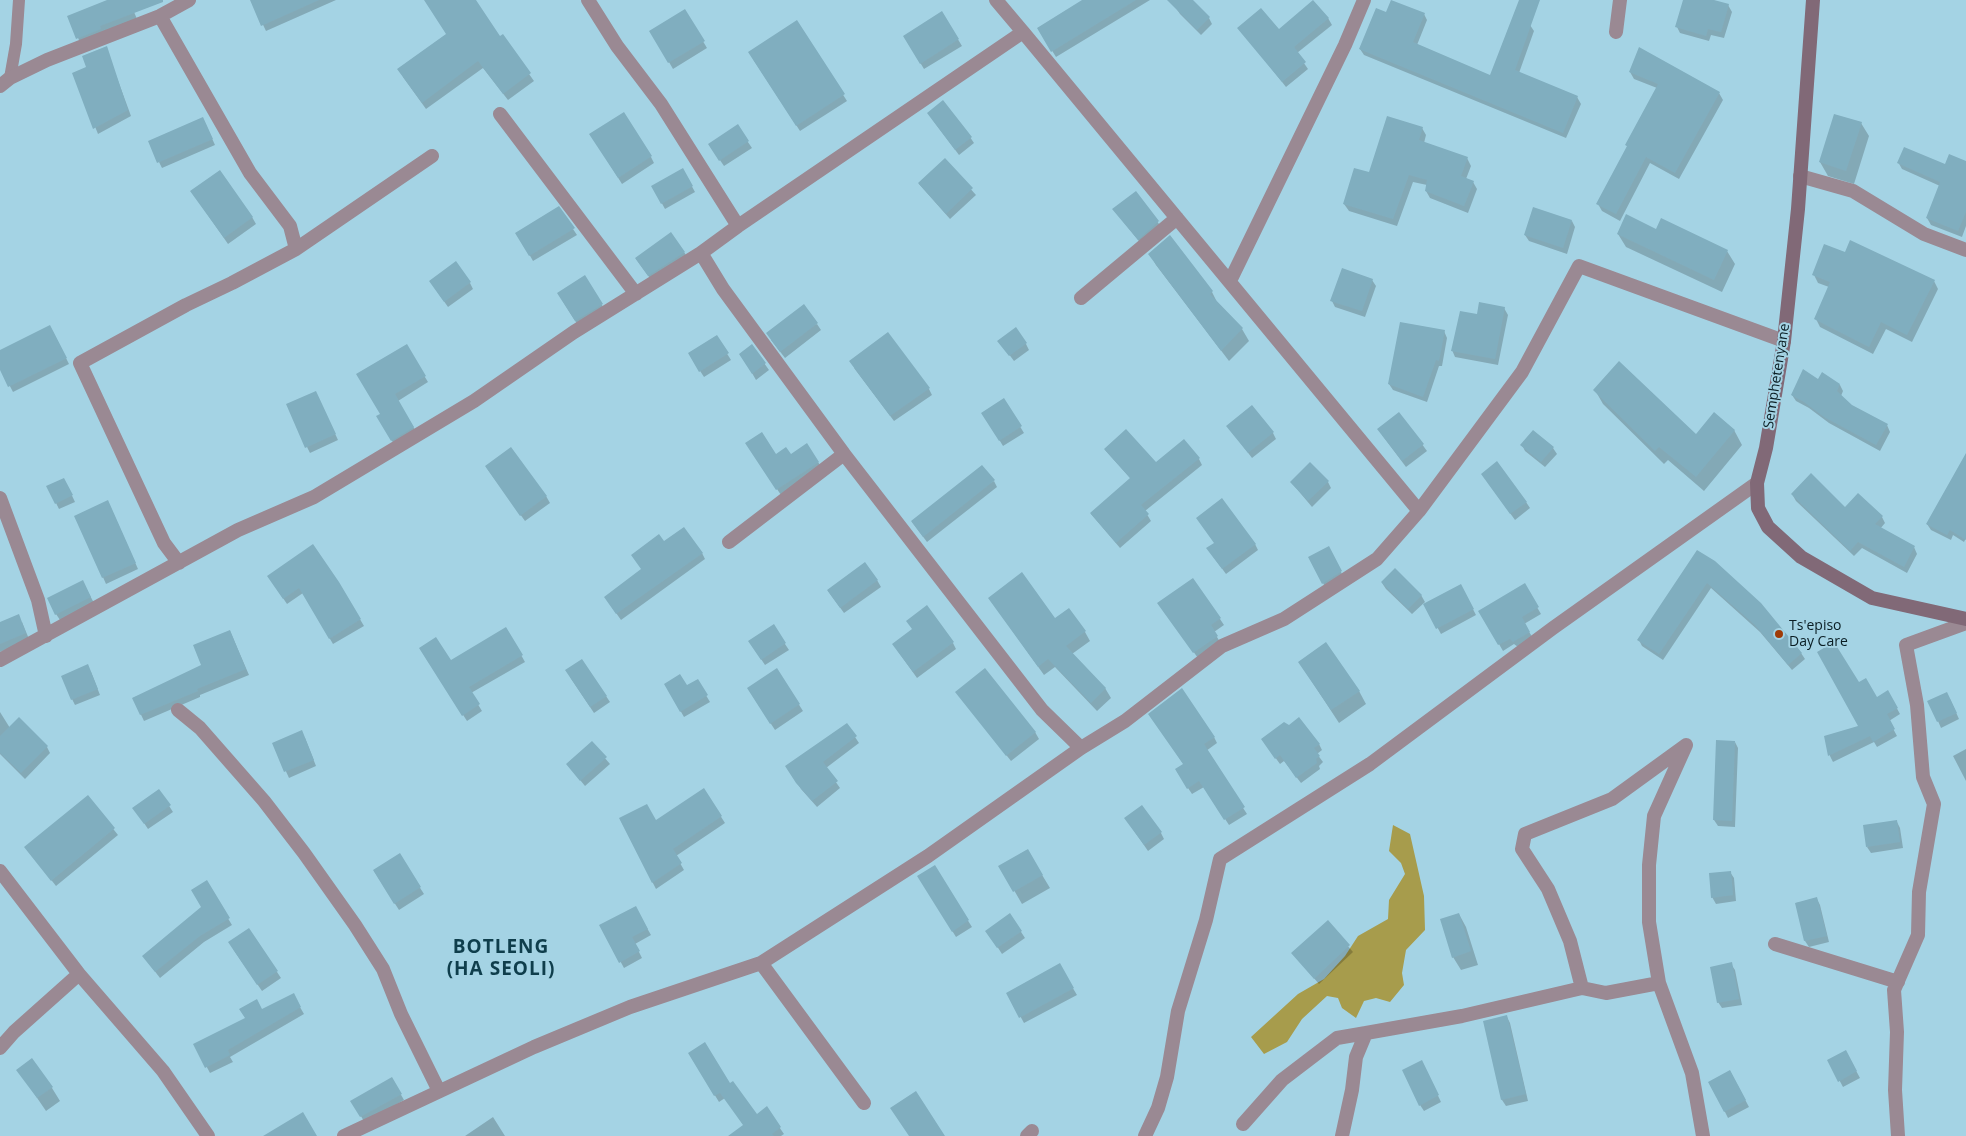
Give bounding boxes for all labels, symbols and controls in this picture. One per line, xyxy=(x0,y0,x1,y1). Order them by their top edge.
street label: Semphetenyane xyxy=(1760,322,1794,430)
place label: Ts'episo Day Care xyxy=(1789,618,1848,650)
marker: Ts'episo Day Care xyxy=(1773,628,1785,640)
district label: BOTLENG (HA SEOLI) xyxy=(445,937,557,981)

